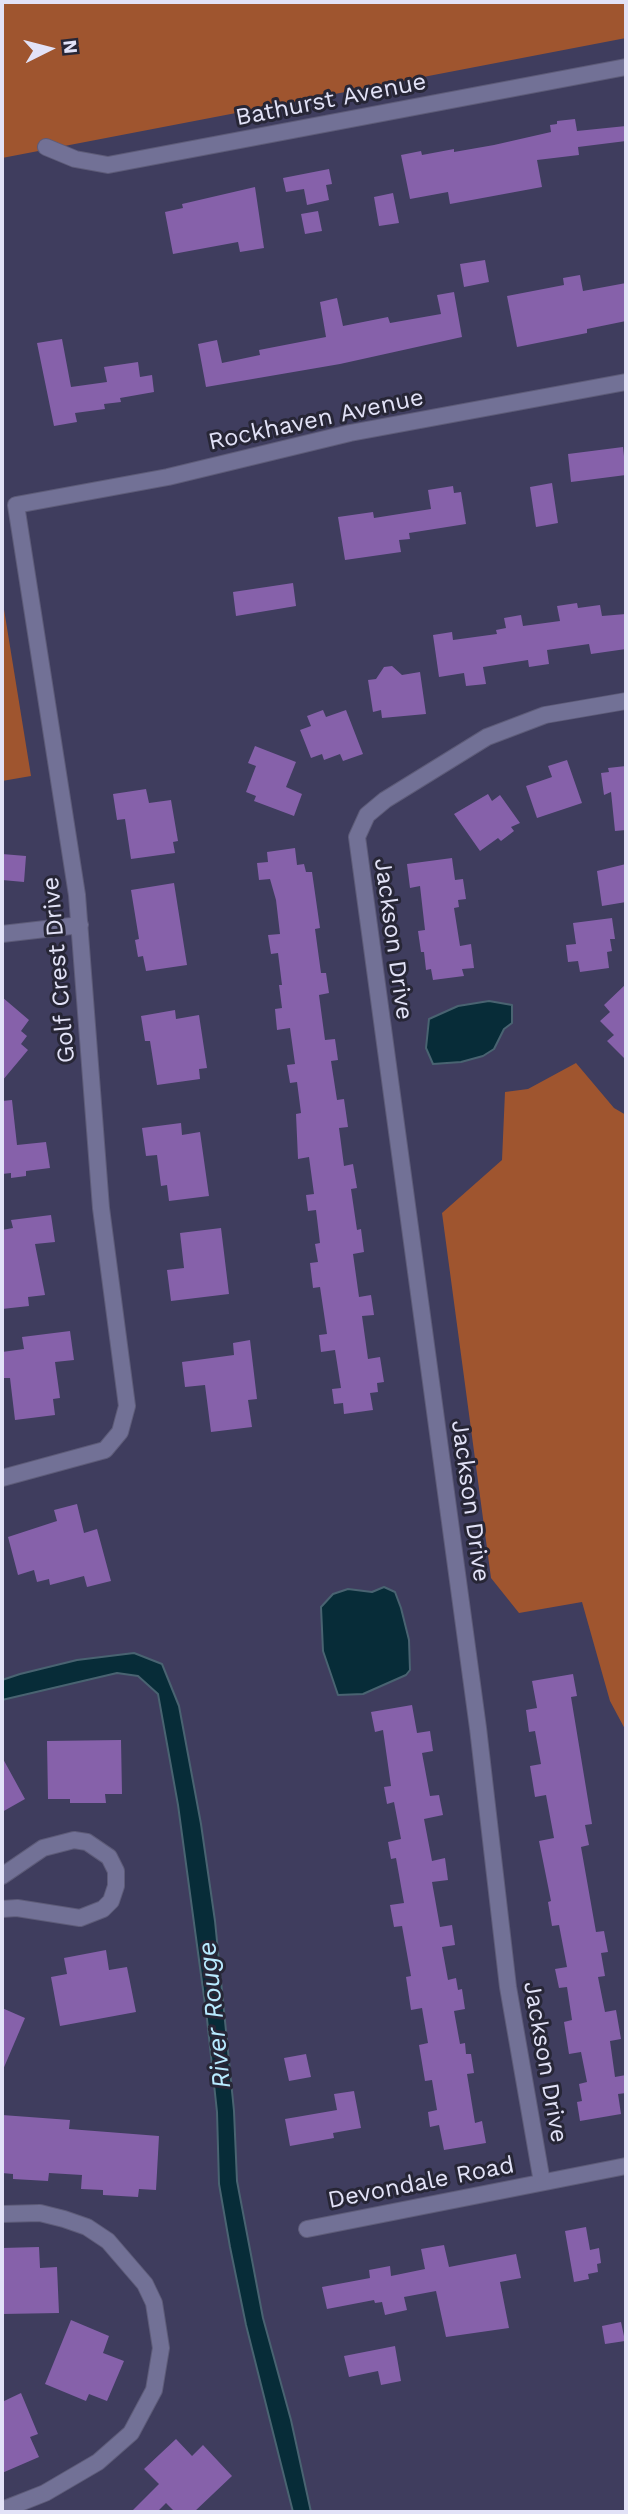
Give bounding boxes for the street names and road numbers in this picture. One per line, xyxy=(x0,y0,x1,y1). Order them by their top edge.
street label: Bathurst Avenue xyxy=(233,67,429,133)
street label: Rockhaven Avenue xyxy=(206,383,426,457)
street label: Jackson Drive xyxy=(367,856,419,1022)
street label: Golf Crest Drive xyxy=(37,876,81,1064)
street label: Jackson Drive xyxy=(444,1418,496,1584)
street label: Jackson Drive xyxy=(517,1979,573,2145)
street label: Devondale Road xyxy=(325,2151,517,2215)

